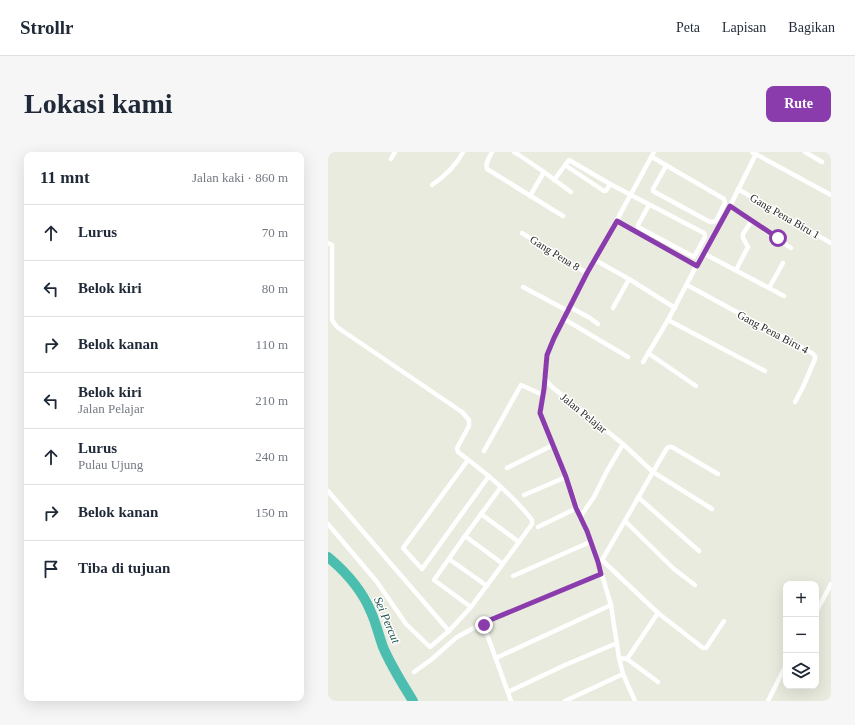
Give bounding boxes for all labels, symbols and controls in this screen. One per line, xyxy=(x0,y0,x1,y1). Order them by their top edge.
text: Strollr xyxy=(20,17,73,38)
text: Peta xyxy=(676,20,700,35)
text: Lapisan xyxy=(722,20,766,35)
text: Bagikan xyxy=(788,20,835,35)
button: Rute xyxy=(766,86,831,122)
text: Lokasi kami xyxy=(24,88,173,119)
text: 11 mnt xyxy=(40,168,90,187)
text: Jalan kaki · 860 m xyxy=(192,170,288,185)
street label: Gang Pena Biru 1 xyxy=(748,191,822,241)
icon: ahead xyxy=(40,222,62,244)
text: Lurus xyxy=(78,224,117,240)
text: 70 m xyxy=(262,225,288,240)
route start xyxy=(769,229,787,247)
street label: Gang Pena 8 xyxy=(528,233,582,273)
icon: left xyxy=(40,278,62,300)
text: Belok kiri xyxy=(78,280,142,296)
text: 80 m xyxy=(262,281,288,296)
street label: Gang Pena Biru 4 xyxy=(736,308,811,356)
icon: right xyxy=(40,334,62,356)
text: Belok kanan xyxy=(78,336,158,352)
text: 110 m xyxy=(256,337,288,352)
text: Belok kiri xyxy=(78,384,142,400)
icon: left xyxy=(40,390,62,412)
street label: Jalan Pelajar xyxy=(559,391,610,435)
text: 210 m xyxy=(255,393,288,408)
text: Jalan Pelajar xyxy=(78,401,144,416)
text: Lurus xyxy=(78,440,117,456)
icon: ahead xyxy=(40,446,62,468)
text: 240 m xyxy=(255,449,288,464)
text: Pulau Ujung xyxy=(78,457,143,472)
icon: right xyxy=(40,502,62,524)
text: Belok kanan xyxy=(78,504,158,520)
text: 150 m xyxy=(255,505,288,520)
icon: arrive xyxy=(40,558,62,580)
text: Tiba di tujuan xyxy=(78,560,170,576)
map controls xyxy=(783,581,819,689)
button: + xyxy=(783,581,819,617)
water label: Sei Percut xyxy=(371,595,403,646)
route end xyxy=(475,616,493,634)
button: − xyxy=(783,617,819,653)
button: layers xyxy=(783,653,819,689)

